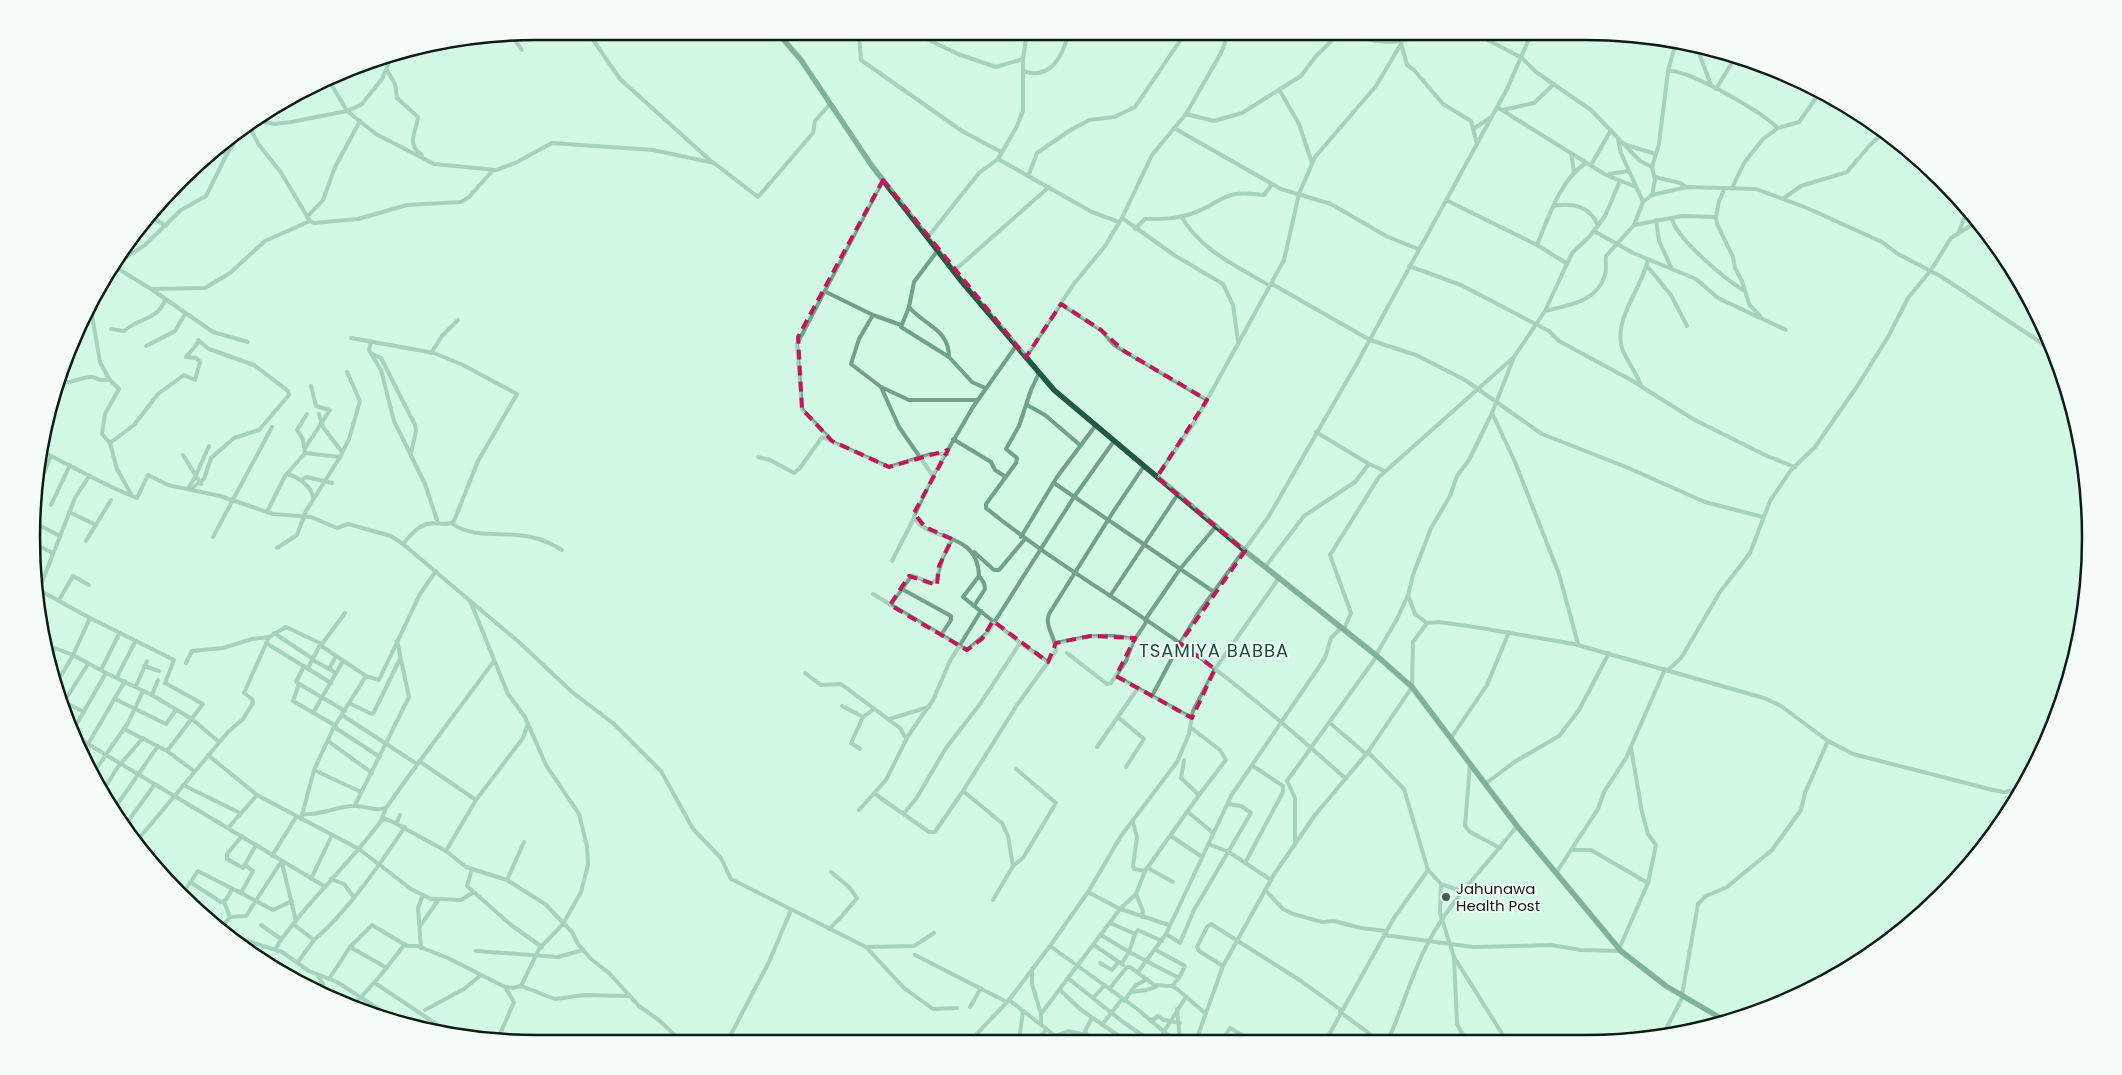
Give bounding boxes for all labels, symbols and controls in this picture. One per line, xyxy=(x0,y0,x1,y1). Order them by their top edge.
district label: TSAMIYA BABBA xyxy=(1139,638,1289,663)
place label: Jahunawa Health Post xyxy=(1456,878,1540,916)
marker: Jahunawa Health Post xyxy=(1440,891,1452,903)

